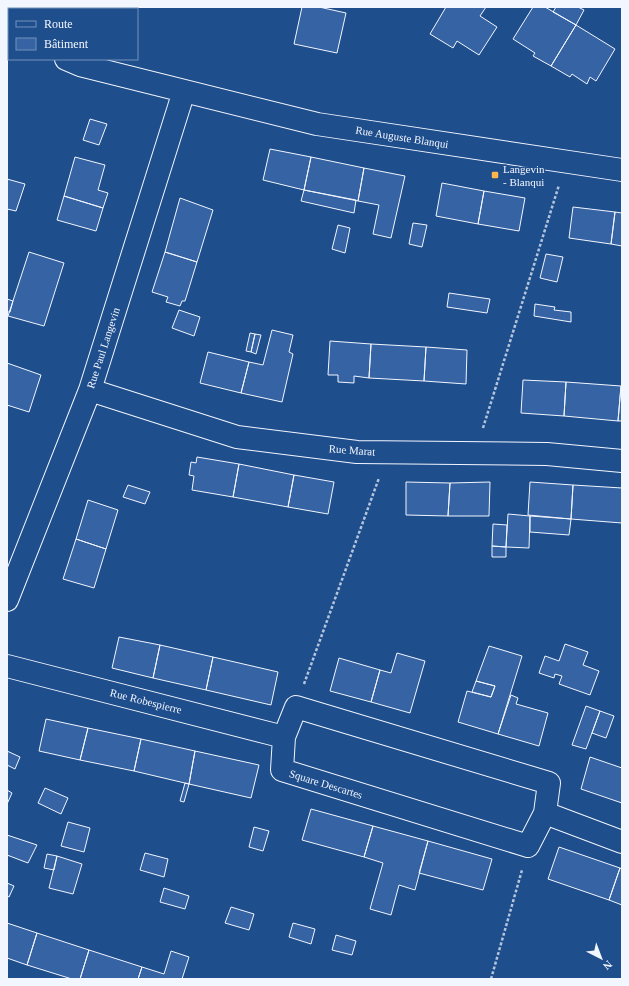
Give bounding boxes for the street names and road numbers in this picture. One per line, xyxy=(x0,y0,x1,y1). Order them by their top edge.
street label: Rue Auguste Blanqui xyxy=(355,124,449,150)
street label: Rue Paul Langevin xyxy=(84,306,122,390)
street label: Rue Marat xyxy=(328,442,376,458)
street label: Rue Robespierre xyxy=(109,686,183,716)
street label: Square Descartes xyxy=(288,767,364,801)

